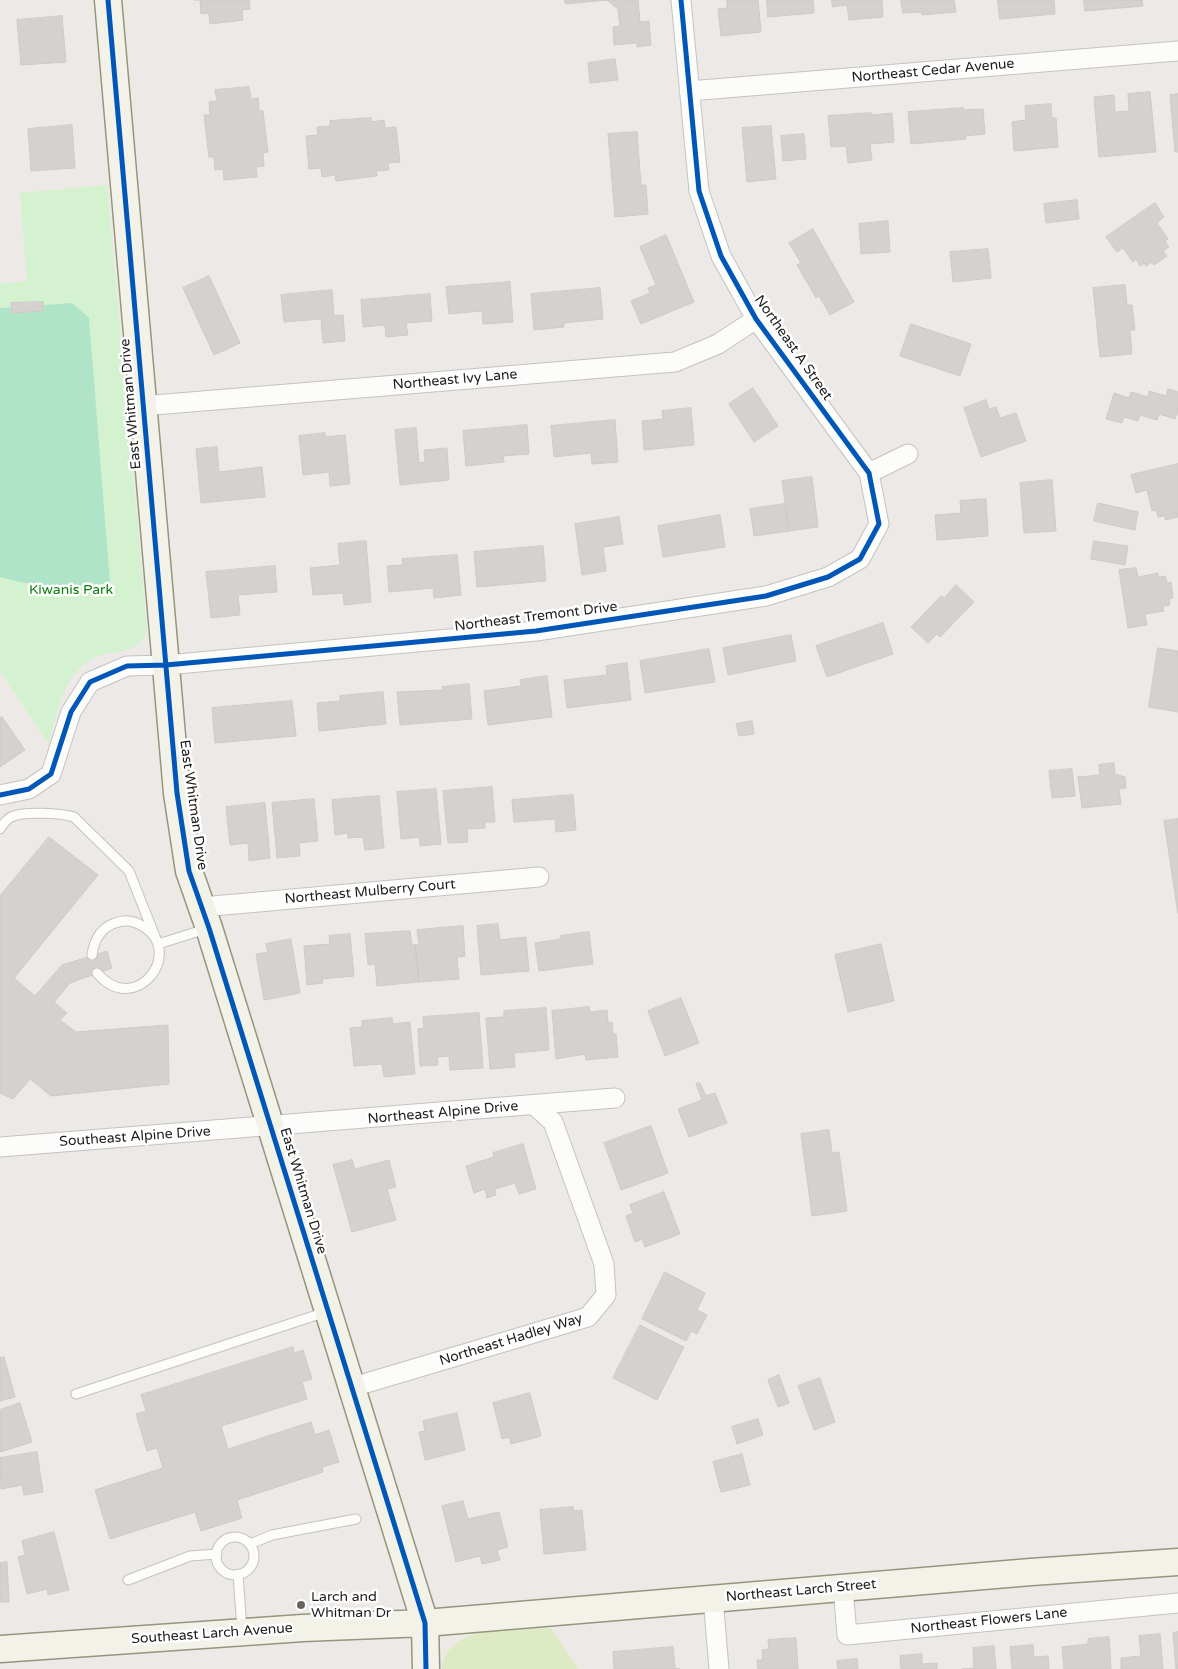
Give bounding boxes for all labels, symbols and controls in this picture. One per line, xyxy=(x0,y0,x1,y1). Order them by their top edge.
street label: Northeast Cedar Avenue xyxy=(851,56,1015,86)
street label: Northeast A Street xyxy=(750,292,836,404)
street label: East Whitman Drive xyxy=(117,338,145,470)
street label: Northeast Ivy Lane xyxy=(392,366,518,394)
park label: Kiwanis Park xyxy=(29,582,113,598)
street label: Northeast Tremont Drive xyxy=(453,599,619,635)
street label: East Whitman Drive xyxy=(176,739,210,871)
street label: Northeast Mulberry Court xyxy=(284,876,456,908)
street label: Northeast Alpine Drive xyxy=(367,1098,519,1128)
street label: Southeast Alpine Drive xyxy=(59,1123,211,1151)
street label: East Whitman Drive xyxy=(276,1126,330,1256)
street label: Northeast Hadley Way xyxy=(437,1310,585,1370)
street label: Northeast Larch Street xyxy=(725,1576,877,1606)
place label: Larch and Whitman Dr xyxy=(311,1589,391,1621)
marker: Larch and Whitman Dr xyxy=(295,1599,307,1611)
street label: Northeast Flowers Lane xyxy=(910,1604,1068,1638)
street label: Southeast Larch Avenue xyxy=(131,1620,293,1648)

